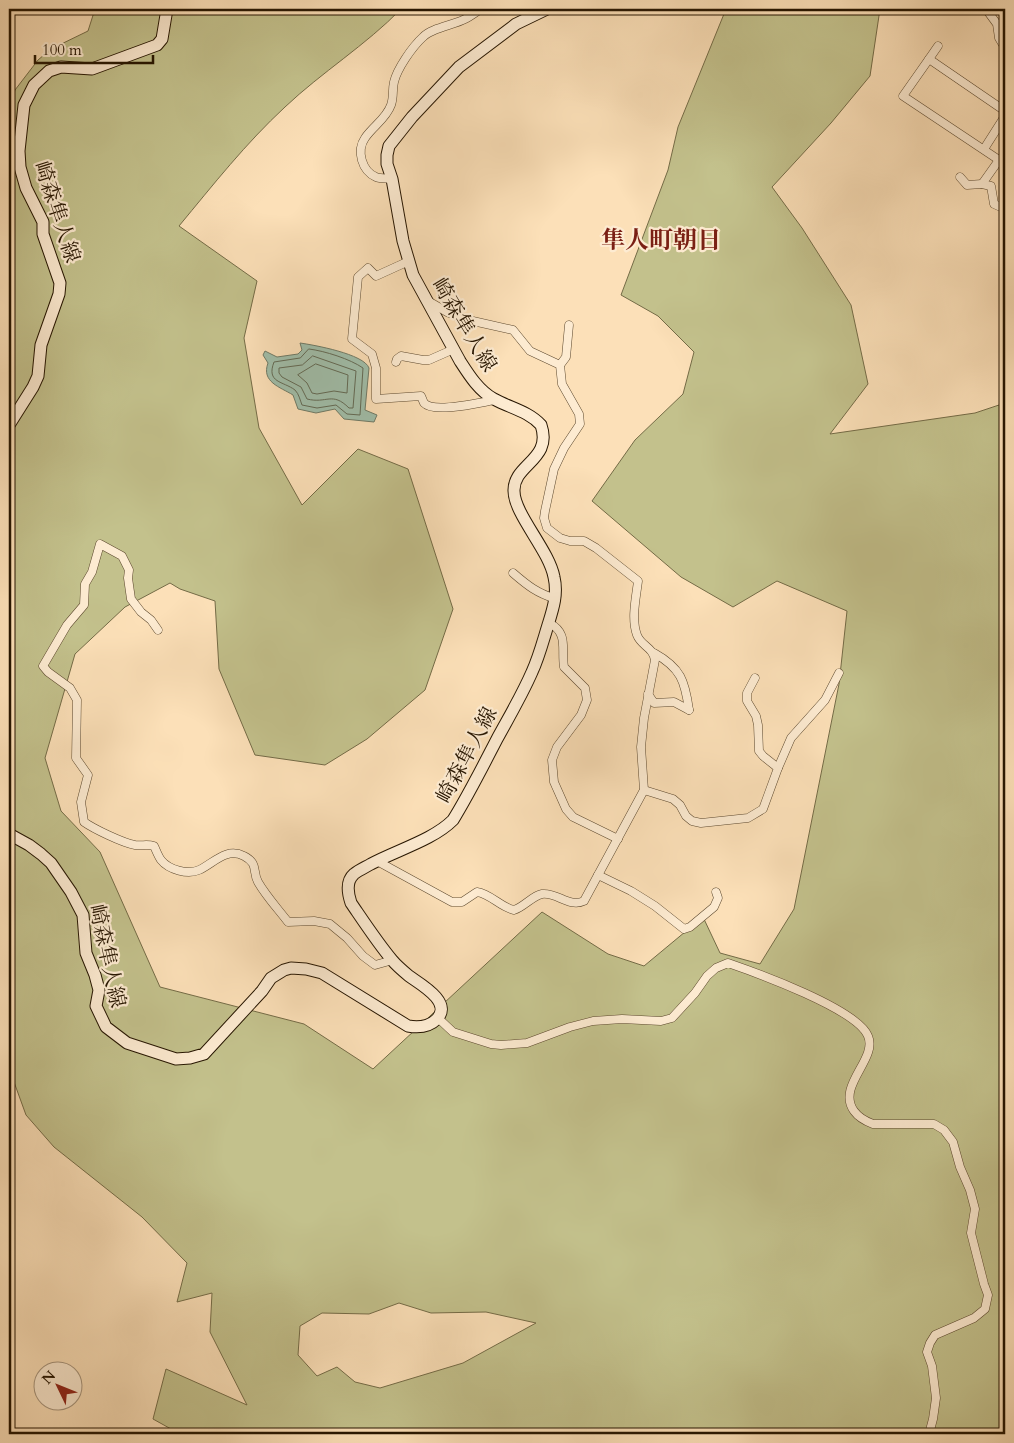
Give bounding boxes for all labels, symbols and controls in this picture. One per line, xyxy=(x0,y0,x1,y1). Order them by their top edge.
scale bar xyxy=(35,32,152,64)
text: 100 m xyxy=(42,40,82,60)
street label: 崎森隼人線 xyxy=(27,158,87,266)
district label: 隼人町朝日 xyxy=(601,224,721,257)
street label: 崎森隼人線 xyxy=(425,273,503,377)
street label: 崎森隼人線 xyxy=(430,702,504,808)
street label: 崎森隼人線 xyxy=(82,902,132,1010)
north arrow xyxy=(32,1360,82,1410)
text: N xyxy=(38,1367,60,1388)

